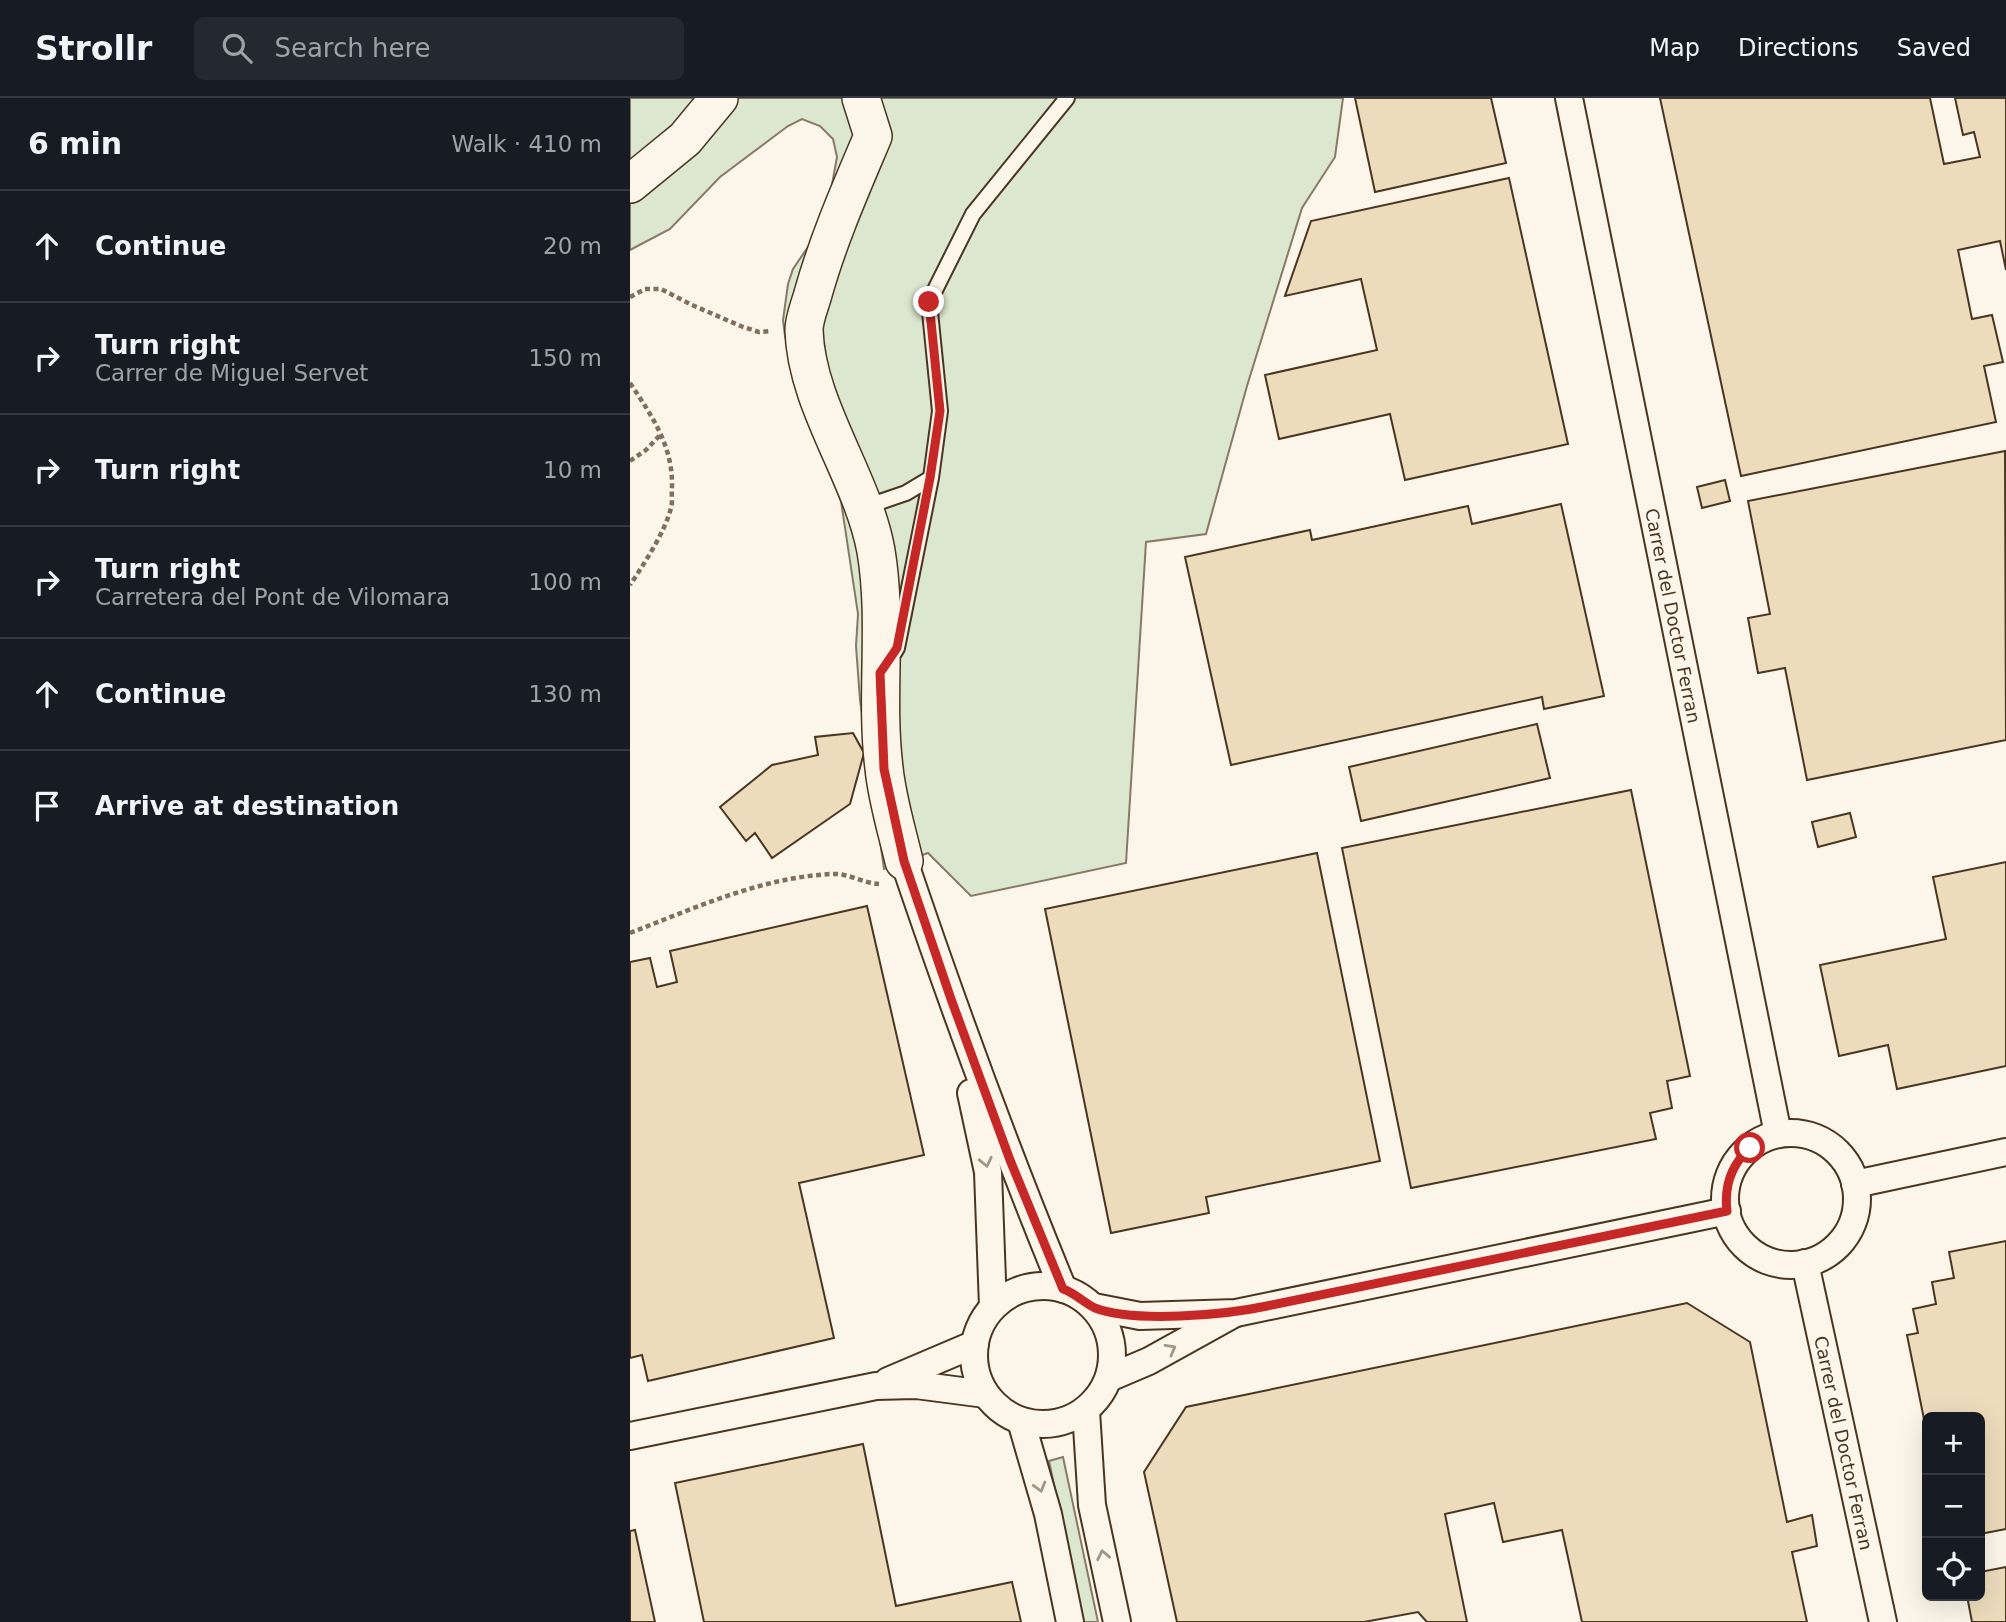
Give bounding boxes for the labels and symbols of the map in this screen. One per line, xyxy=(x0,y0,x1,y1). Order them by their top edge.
route end xyxy=(913,286,944,317)
street label: Carrer del Doctor Ferran xyxy=(1642,506,1705,725)
route start xyxy=(1734,1132,1765,1163)
one-way arrow xyxy=(977,1156,992,1168)
street label: Carrer del Doctor Ferran xyxy=(1811,1334,1878,1552)
one-way arrow xyxy=(1163,1344,1176,1357)
one-way arrow xyxy=(1031,1480,1046,1492)
one-way arrow xyxy=(1096,1549,1111,1561)

